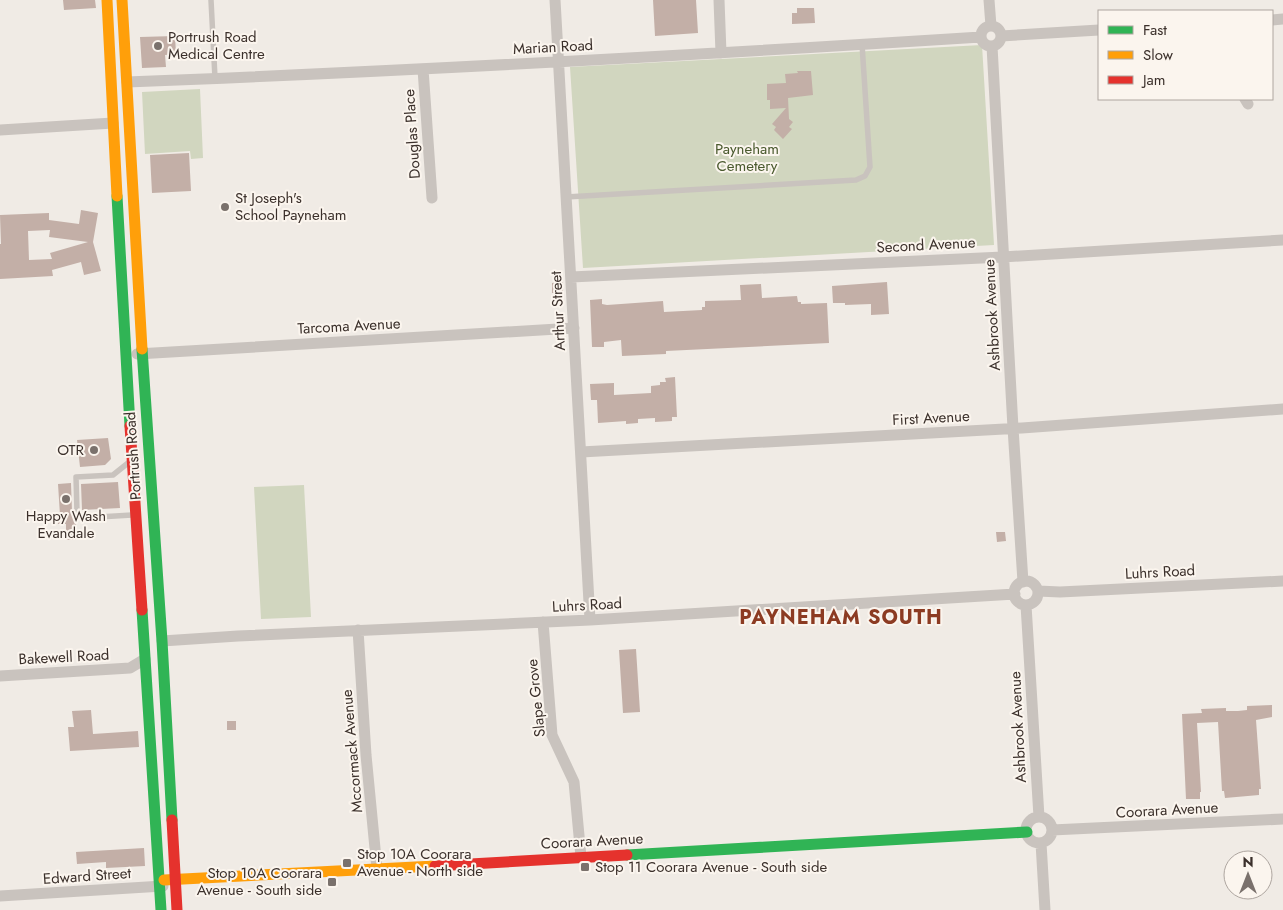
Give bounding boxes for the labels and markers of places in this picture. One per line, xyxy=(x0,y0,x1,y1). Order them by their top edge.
place label: Portrush Road Medical Centre xyxy=(168,26,265,65)
marker: Portrush Road Medical Centre xyxy=(152,40,164,52)
place label: St Joseph's School Payneham xyxy=(235,187,347,226)
marker: St Joseph's School Payneham xyxy=(219,201,231,213)
place label: OTR xyxy=(57,439,85,461)
marker: OTR xyxy=(88,444,100,456)
marker: Happy Wash Evandale xyxy=(60,493,72,505)
place label: Happy Wash Evandale xyxy=(26,505,106,544)
place label: Stop 10A Coorara Avenue - North side xyxy=(357,843,483,882)
place label: Stop 11 Coorara Avenue - South side xyxy=(595,856,828,878)
marker: Stop 10A Coorara Avenue - North side xyxy=(341,857,353,869)
marker: Stop 11 Coorara Avenue - South side xyxy=(579,861,591,873)
place label: Stop 10A Coorara Avenue - South side xyxy=(197,862,322,901)
marker: Stop 10A Coorara Avenue - South side xyxy=(326,876,338,888)

